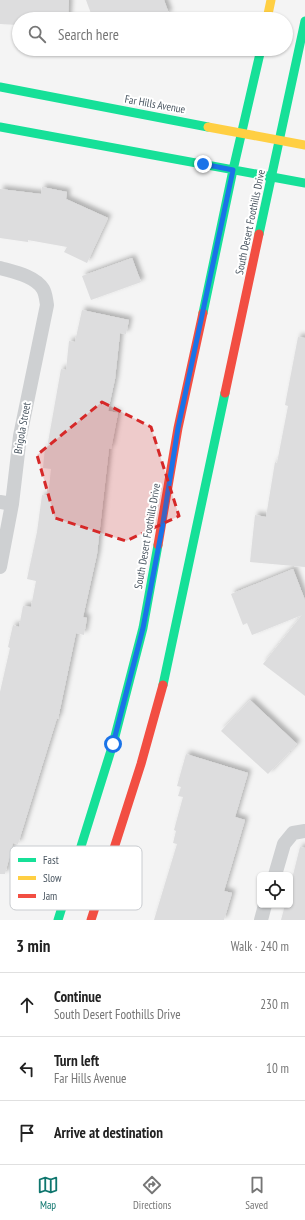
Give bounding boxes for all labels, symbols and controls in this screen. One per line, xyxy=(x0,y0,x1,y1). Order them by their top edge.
search box xyxy=(12,12,293,56)
icon: search xyxy=(26,23,48,45)
text: Search here xyxy=(58,25,119,44)
street label: Far Hills Avenue xyxy=(124,92,187,116)
route end xyxy=(194,155,212,173)
street label: South Desert Foothills Drive xyxy=(232,168,268,276)
street label: Brigola Street xyxy=(11,401,33,455)
street label: South Desert Foothills Drive xyxy=(131,482,163,590)
route start xyxy=(104,735,122,753)
legend xyxy=(10,846,142,910)
text: Fast xyxy=(43,853,59,867)
text: Slow xyxy=(43,871,62,885)
map controls xyxy=(257,872,293,908)
button: locate xyxy=(257,872,293,908)
text: Jam xyxy=(42,889,57,903)
text: 3 min xyxy=(16,935,50,957)
text: Walk · 240 m xyxy=(231,938,289,955)
text: Continue xyxy=(54,987,101,1006)
icon: ahead xyxy=(16,994,38,1016)
text: 230 m xyxy=(260,996,289,1013)
text: South Desert Foothills Drive xyxy=(54,1006,181,1023)
text: Turn left xyxy=(54,1051,99,1070)
icon: left xyxy=(16,1058,38,1080)
text: 10 m xyxy=(266,1060,289,1077)
text: Far Hills Avenue xyxy=(54,1070,126,1087)
icon: arrive xyxy=(16,1122,38,1144)
text: Arrive at destination xyxy=(54,1123,163,1142)
tab: Map xyxy=(37,1174,59,1212)
tab: Directions xyxy=(133,1174,171,1212)
tab: Saved xyxy=(245,1174,268,1212)

